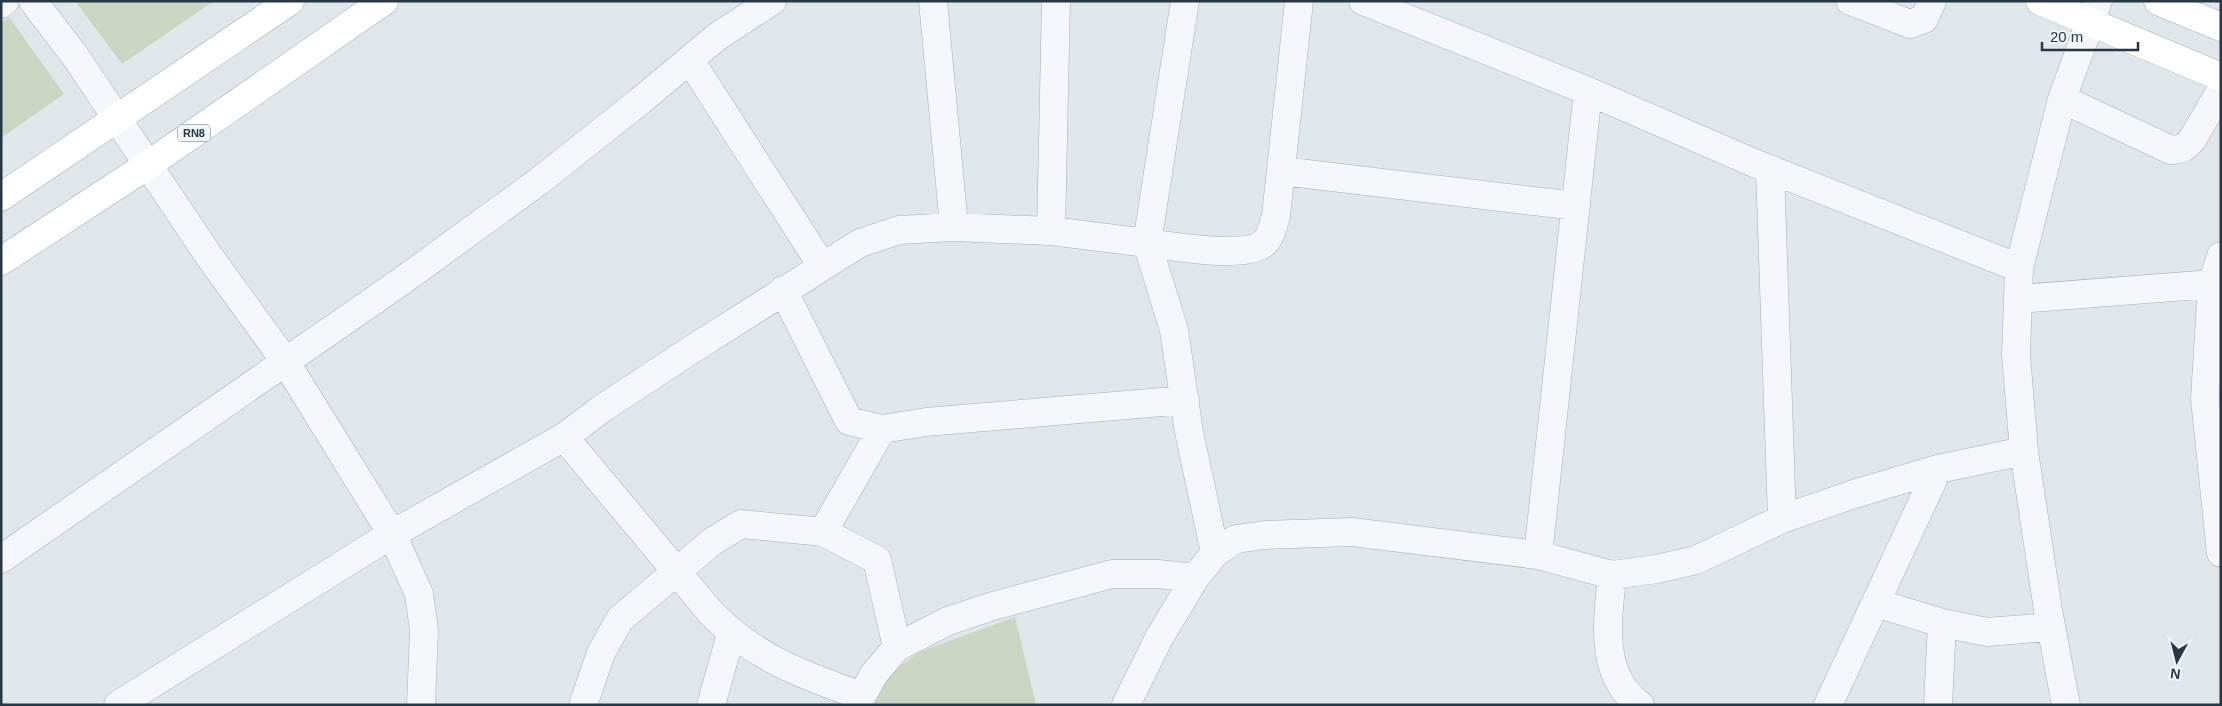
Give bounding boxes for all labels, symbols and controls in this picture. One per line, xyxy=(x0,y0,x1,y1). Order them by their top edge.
scale bar xyxy=(2042,20,2138,52)
text: 20 m xyxy=(2050,28,2083,45)
road number: RN8 xyxy=(178,125,210,142)
north arrow xyxy=(2152,636,2202,686)
text: N xyxy=(2169,665,2181,682)

